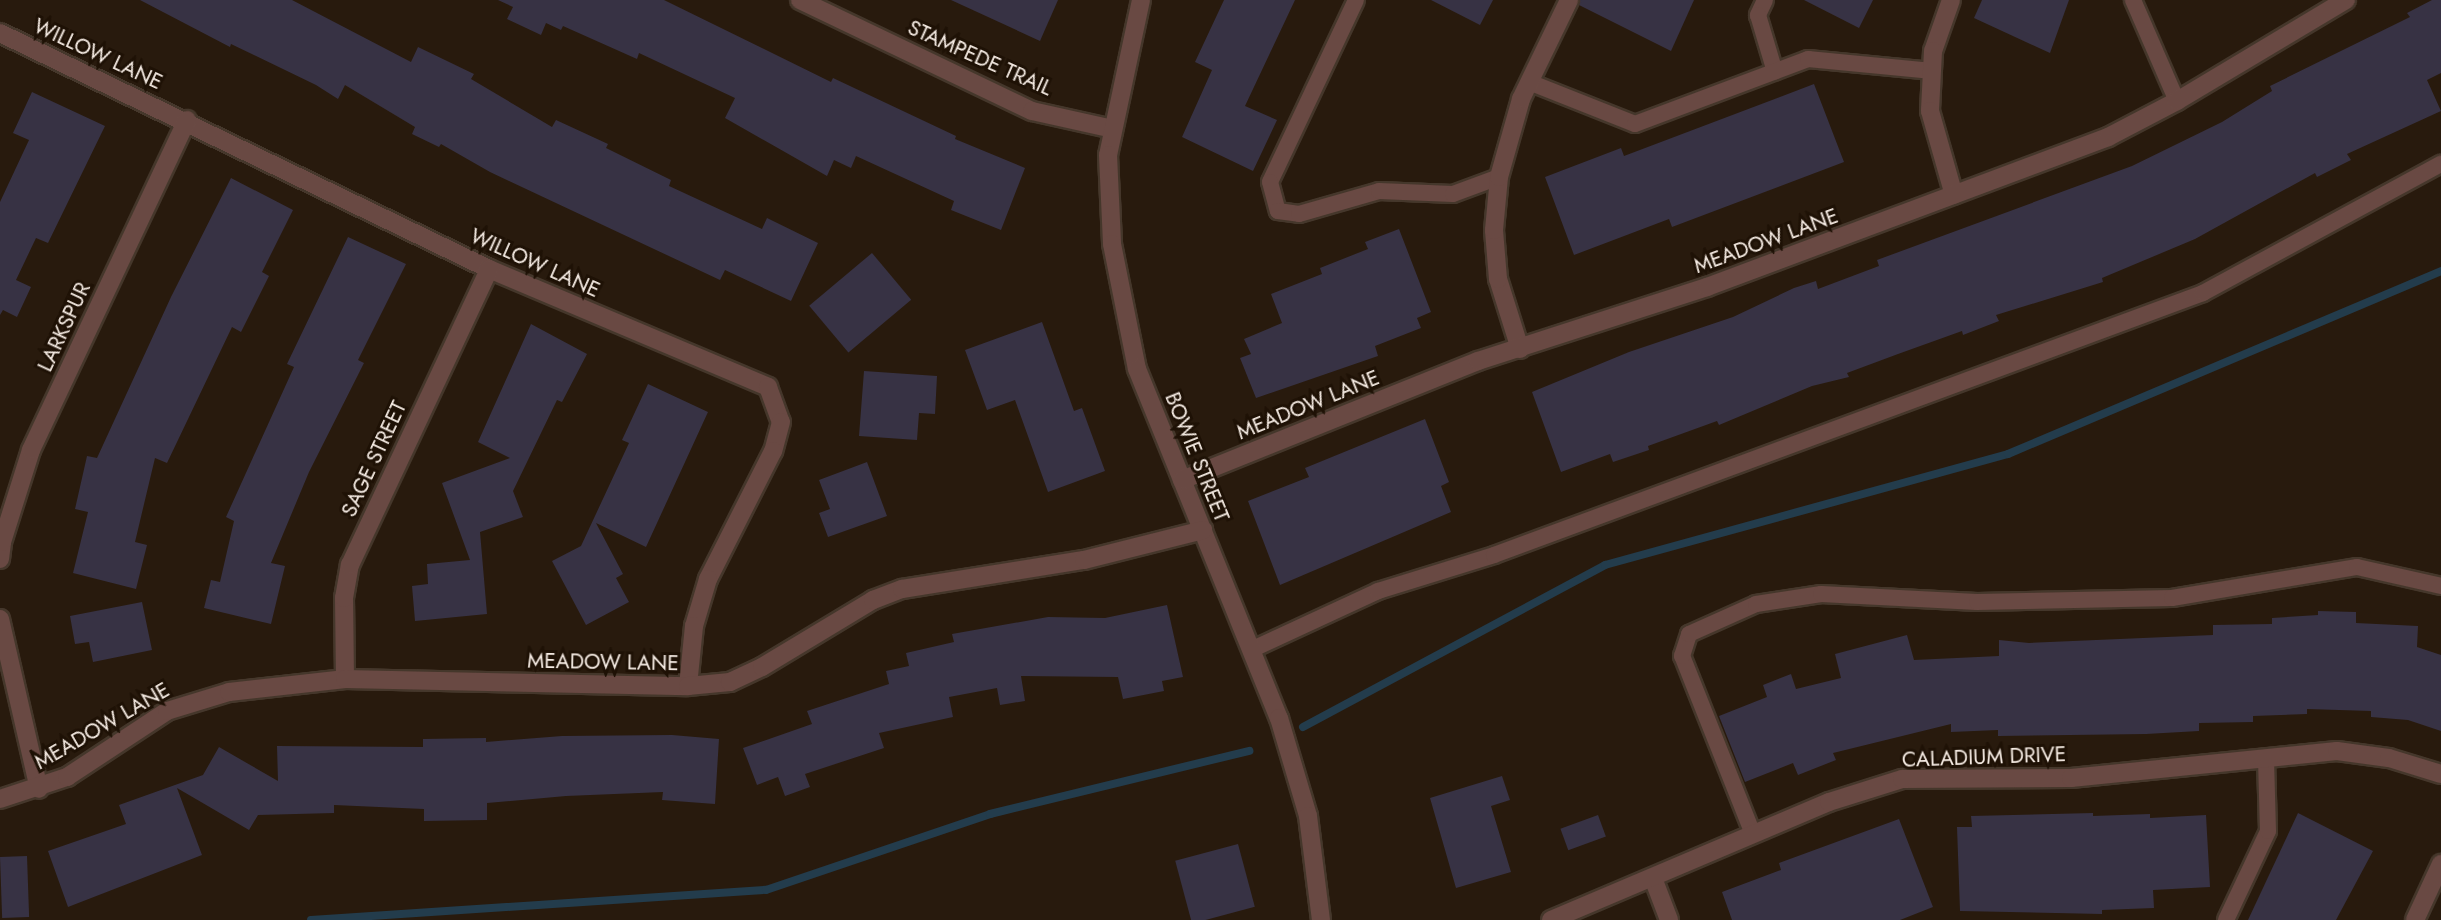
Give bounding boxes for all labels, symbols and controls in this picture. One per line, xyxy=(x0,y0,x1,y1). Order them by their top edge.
street label: WILLOW LANE xyxy=(30,13,166,95)
street label: STAMPEDE TRAIL xyxy=(904,15,1056,101)
street label: MEADOW LANE xyxy=(1691,203,1841,279)
street label: WILLOW LANE xyxy=(466,223,604,303)
street label: LARKSPUR xyxy=(32,278,96,376)
street label: MEADOW LANE xyxy=(1233,365,1383,445)
street label: BOWIE STREET xyxy=(1160,389,1234,525)
street label: SAGE STREET xyxy=(336,397,412,521)
street label: MEADOW LANE xyxy=(527,648,679,676)
street label: MEADOW LANE xyxy=(30,677,174,775)
street label: CALADIUM DRIVE xyxy=(1901,742,2067,772)

